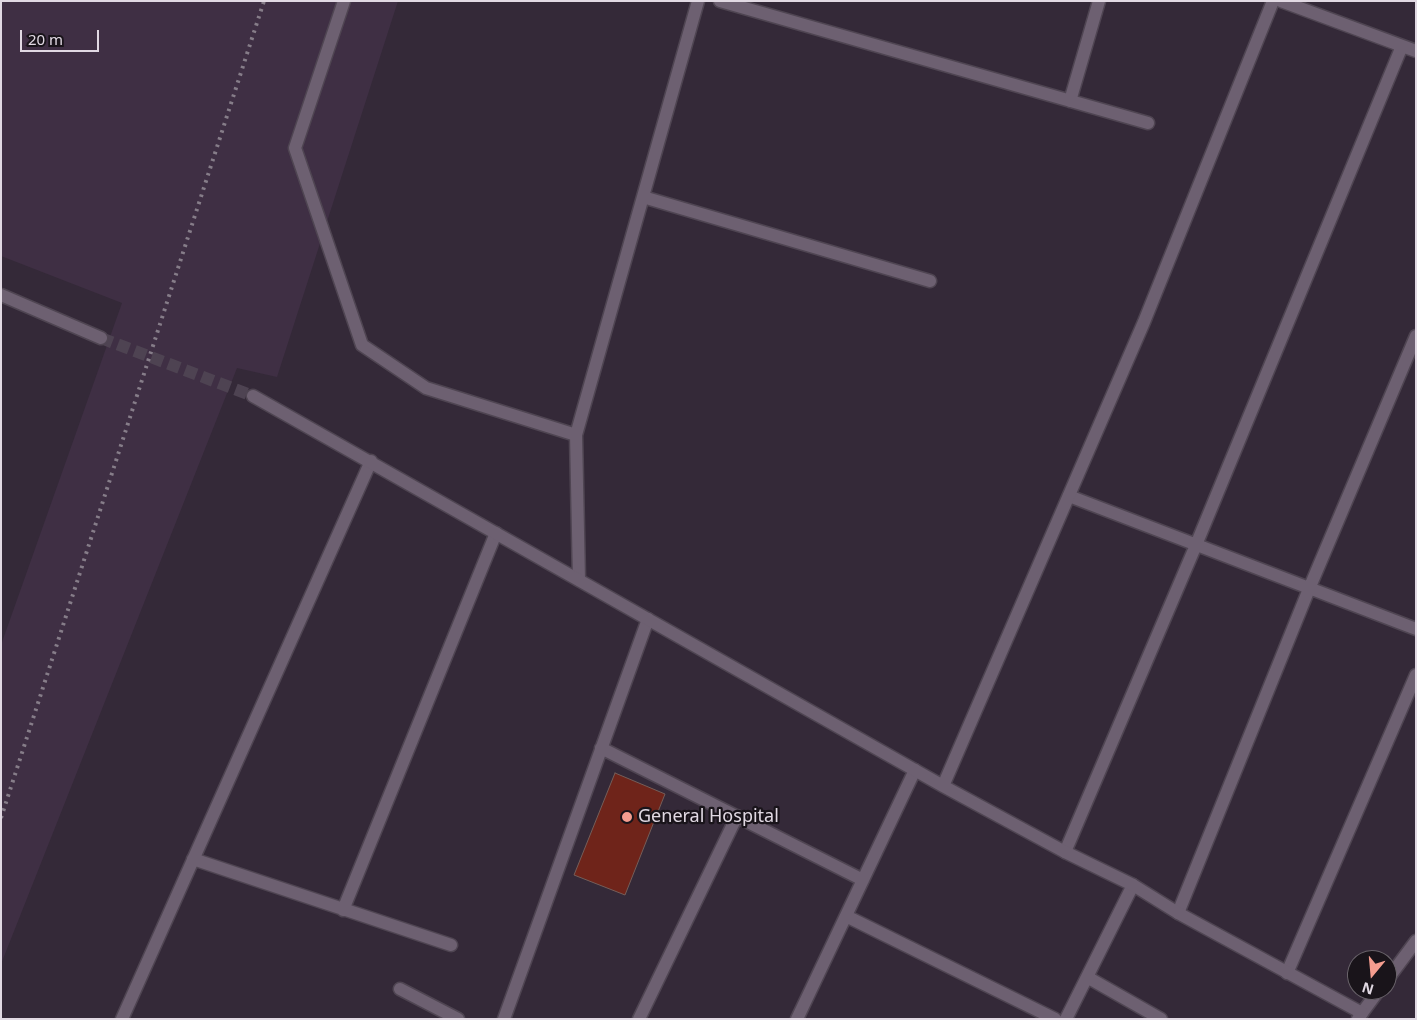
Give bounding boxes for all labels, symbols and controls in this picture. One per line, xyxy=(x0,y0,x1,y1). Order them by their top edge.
scale bar xyxy=(22,20,101,52)
text: 20 m xyxy=(28,29,63,49)
place label: General Hospital xyxy=(638,806,779,828)
marker: General Hospital xyxy=(620,810,634,824)
north arrow xyxy=(1347,950,1397,1000)
text: N xyxy=(1360,978,1376,1000)

